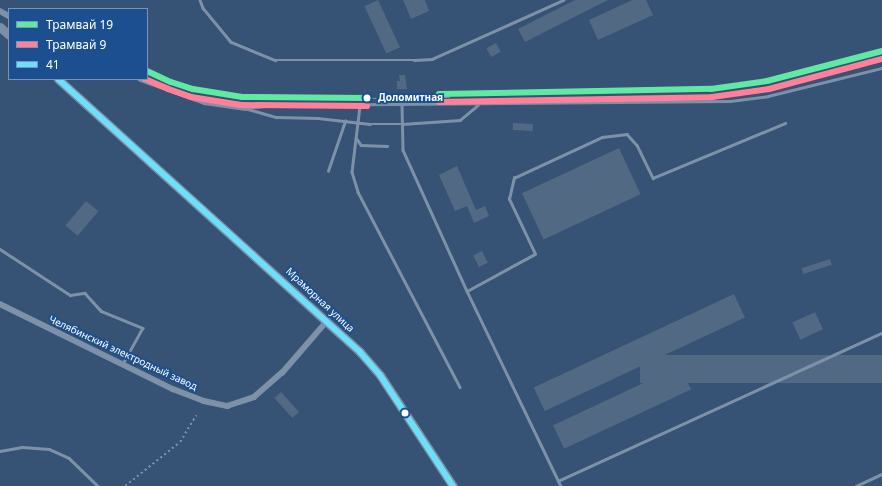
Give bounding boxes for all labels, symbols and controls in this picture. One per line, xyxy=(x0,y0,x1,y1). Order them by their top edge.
legend xyxy=(8,8,148,80)
text: Трамвай 19 xyxy=(46,16,113,33)
text: Трамвай 9 xyxy=(46,36,106,53)
text: 41 xyxy=(46,56,60,73)
marker: Доломитная xyxy=(360,91,374,105)
place label: Доломитная xyxy=(378,92,443,104)
street label: Мраморная улица xyxy=(283,265,357,335)
street label: Челябинский электродный завод xyxy=(47,313,199,393)
unlabelled marker xyxy=(400,408,410,418)

